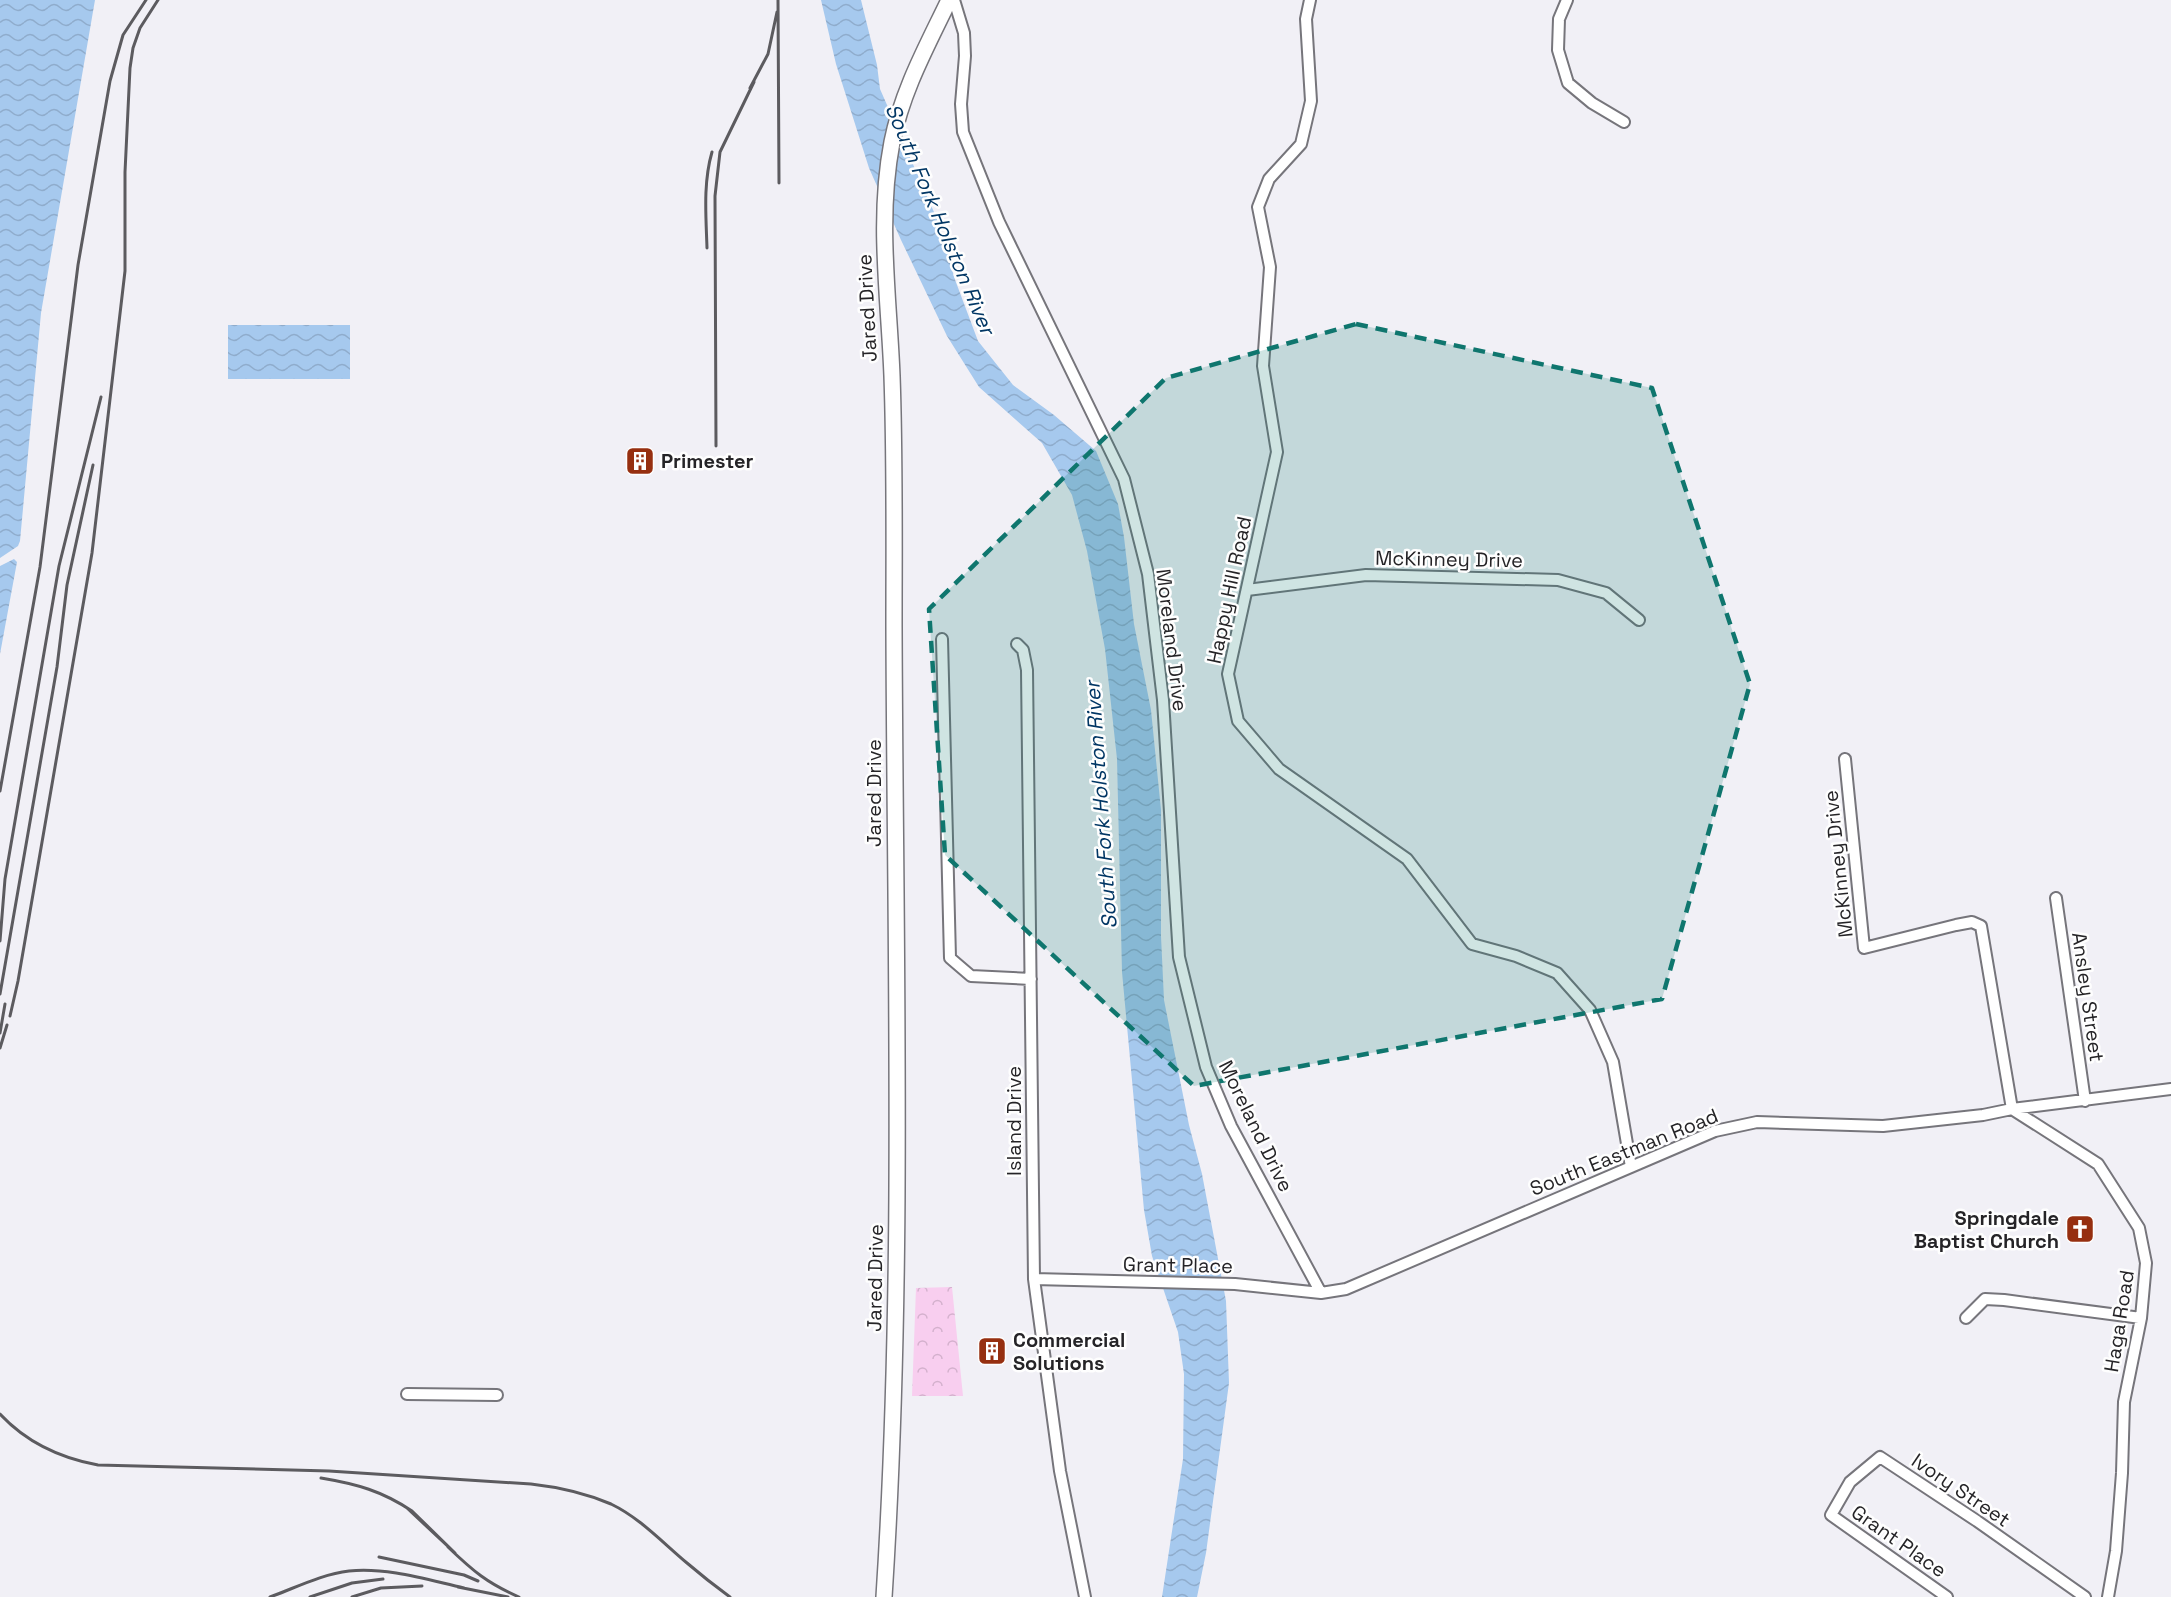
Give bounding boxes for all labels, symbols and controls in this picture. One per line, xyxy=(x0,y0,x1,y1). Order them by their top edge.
water label: South Fork Holston River xyxy=(880,99,1002,340)
street label: Jared Drive xyxy=(851,253,883,363)
building icon: Primester xyxy=(624,445,656,477)
place label: Primester xyxy=(661,448,754,474)
street label: Happy Hill Road xyxy=(1201,514,1257,666)
street label: McKinney Drive xyxy=(1375,545,1523,573)
street label: Moreland Drive xyxy=(1150,567,1194,713)
water label: South Fork Holston River xyxy=(1078,678,1123,930)
street label: Jared Drive xyxy=(861,739,887,847)
street label: McKinney Drive xyxy=(1817,789,1859,939)
street label: Ansley Street xyxy=(2066,931,2110,1063)
street label: Moreland Drive xyxy=(1213,1056,1299,1196)
street label: Island Drive xyxy=(1001,1066,1027,1176)
street label: South Eastman Road xyxy=(1526,1102,1722,1202)
place label: Springdale Baptist Church xyxy=(1914,1205,2059,1254)
church icon: Springdale Baptist Church xyxy=(2064,1213,2096,1245)
street label: Jared Drive xyxy=(861,1224,889,1332)
street label: Grant Place xyxy=(1123,1251,1233,1279)
street label: Haga Road xyxy=(2098,1268,2140,1374)
place label: Commercial Solutions xyxy=(1013,1327,1125,1376)
building icon: Commercial Solutions xyxy=(976,1335,1008,1367)
street label: Ivory Street xyxy=(1907,1447,2015,1533)
street label: Grant Place xyxy=(1846,1499,1952,1583)

